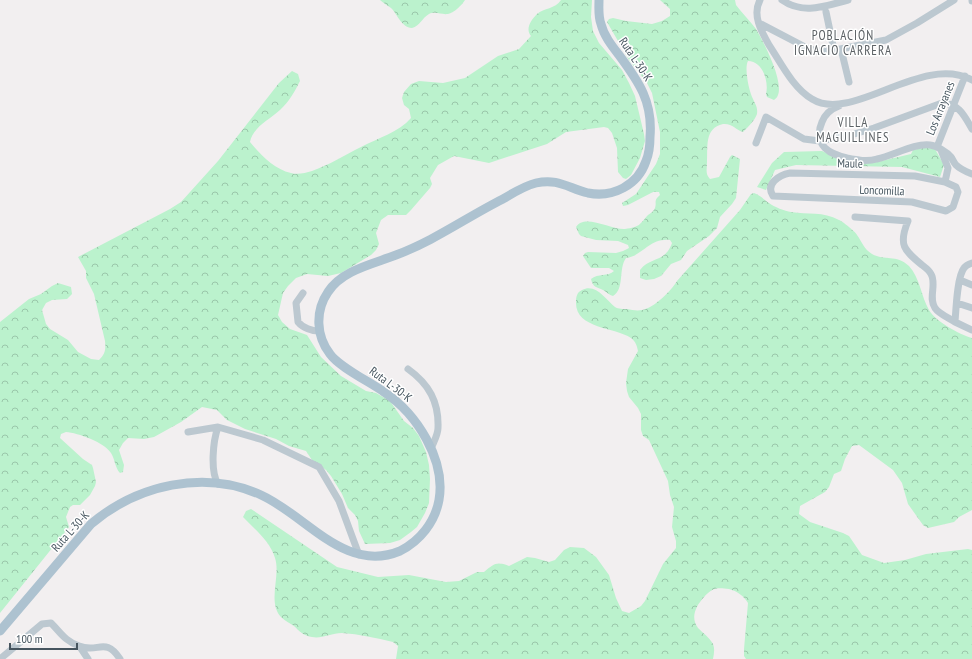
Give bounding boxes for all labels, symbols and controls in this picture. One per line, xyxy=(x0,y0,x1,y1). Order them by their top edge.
district label: POBLACIÓN IGNACIO CARRERA xyxy=(794,27,892,59)
street label: Ruta L-30-K xyxy=(616,34,656,84)
street label: Los Arrayanes xyxy=(922,79,958,137)
district label: VILLA MAGUILLINES xyxy=(816,114,890,146)
street label: Maule xyxy=(837,155,863,171)
street label: Loncomilla xyxy=(859,182,905,198)
street label: Ruta L-30-K xyxy=(367,363,415,405)
street label: Ruta L-30-K xyxy=(48,508,92,554)
scale bar xyxy=(10,625,77,651)
text: 100 m xyxy=(16,631,43,646)

